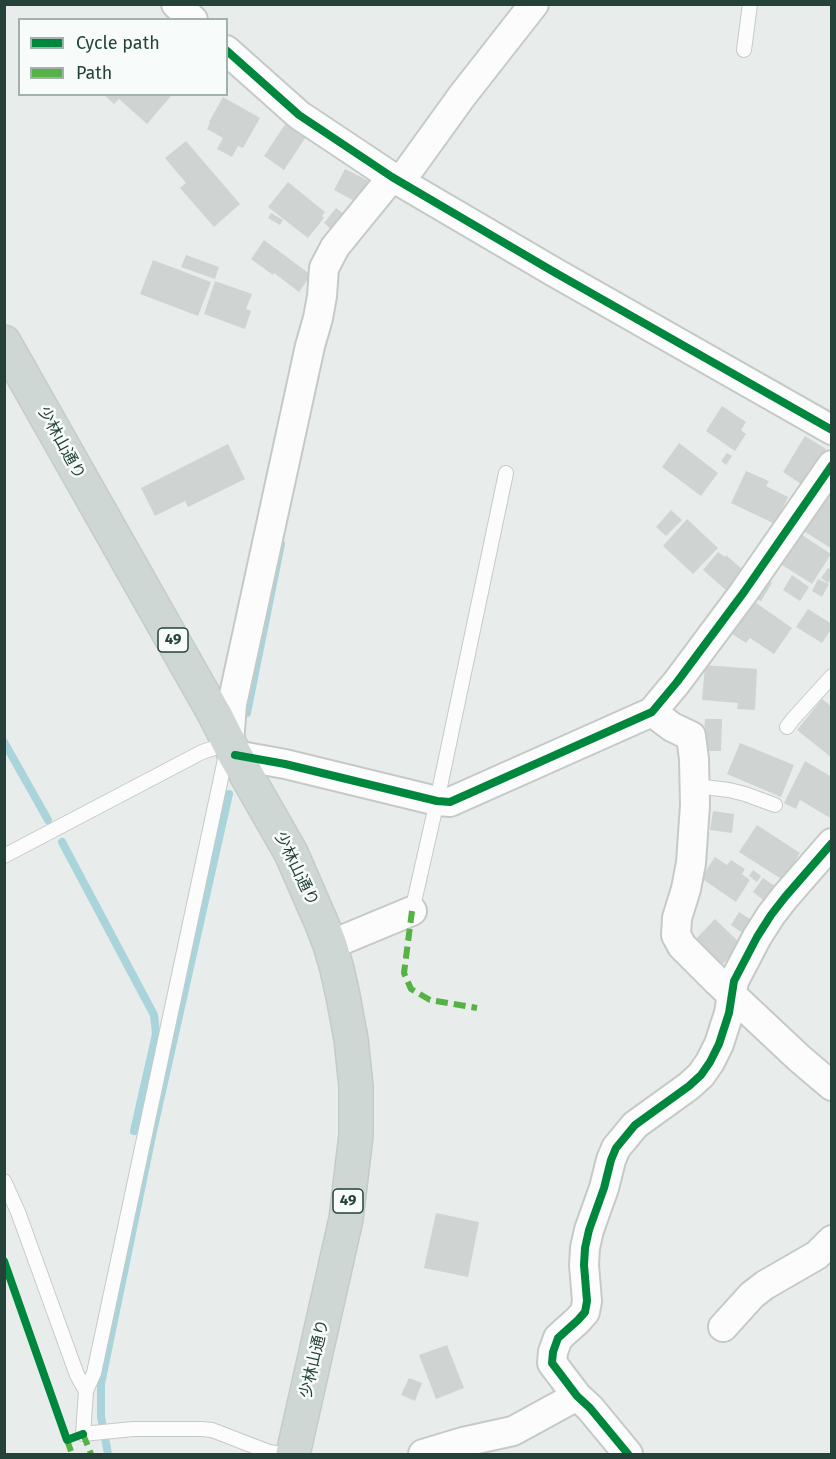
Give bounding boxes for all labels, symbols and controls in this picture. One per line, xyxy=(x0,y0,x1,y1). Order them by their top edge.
legend xyxy=(18,18,228,96)
text: Cycle path xyxy=(76,32,160,54)
text: Path xyxy=(76,62,112,84)
street label: 少林山通り xyxy=(33,403,89,483)
road number: 49 xyxy=(158,628,188,652)
street label: 少林山通り xyxy=(270,829,322,909)
road number: 49 xyxy=(333,1189,363,1213)
street label: 少林山通り xyxy=(297,1318,333,1400)

